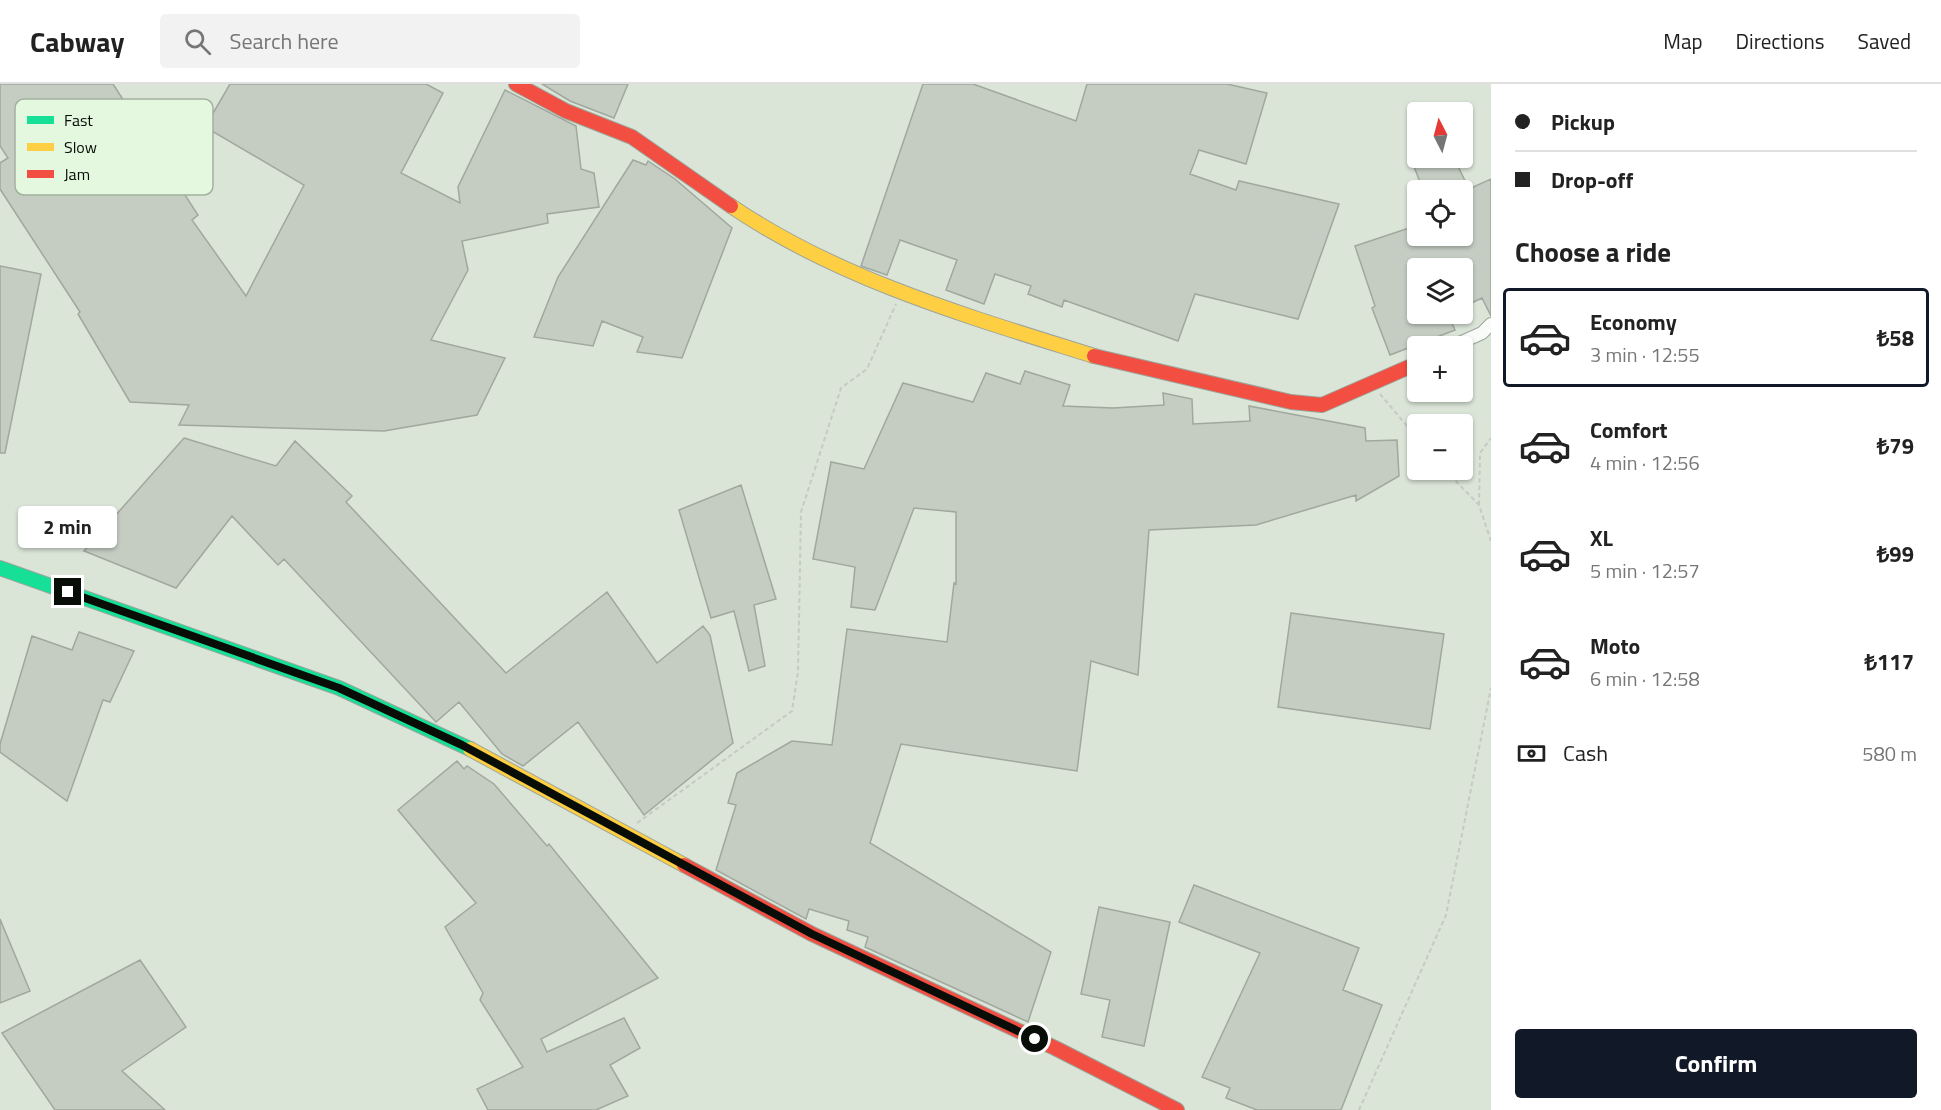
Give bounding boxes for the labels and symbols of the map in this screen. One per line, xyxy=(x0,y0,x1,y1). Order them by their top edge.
legend xyxy=(15,99,213,195)
north arrow xyxy=(1407,102,1473,168)
text: Fast xyxy=(64,108,93,132)
text: Slow xyxy=(64,135,97,159)
text: Jam xyxy=(64,162,90,186)
callout: 2 min xyxy=(19,505,118,547)
route end xyxy=(54,578,81,605)
route start xyxy=(1021,1025,1048,1052)

